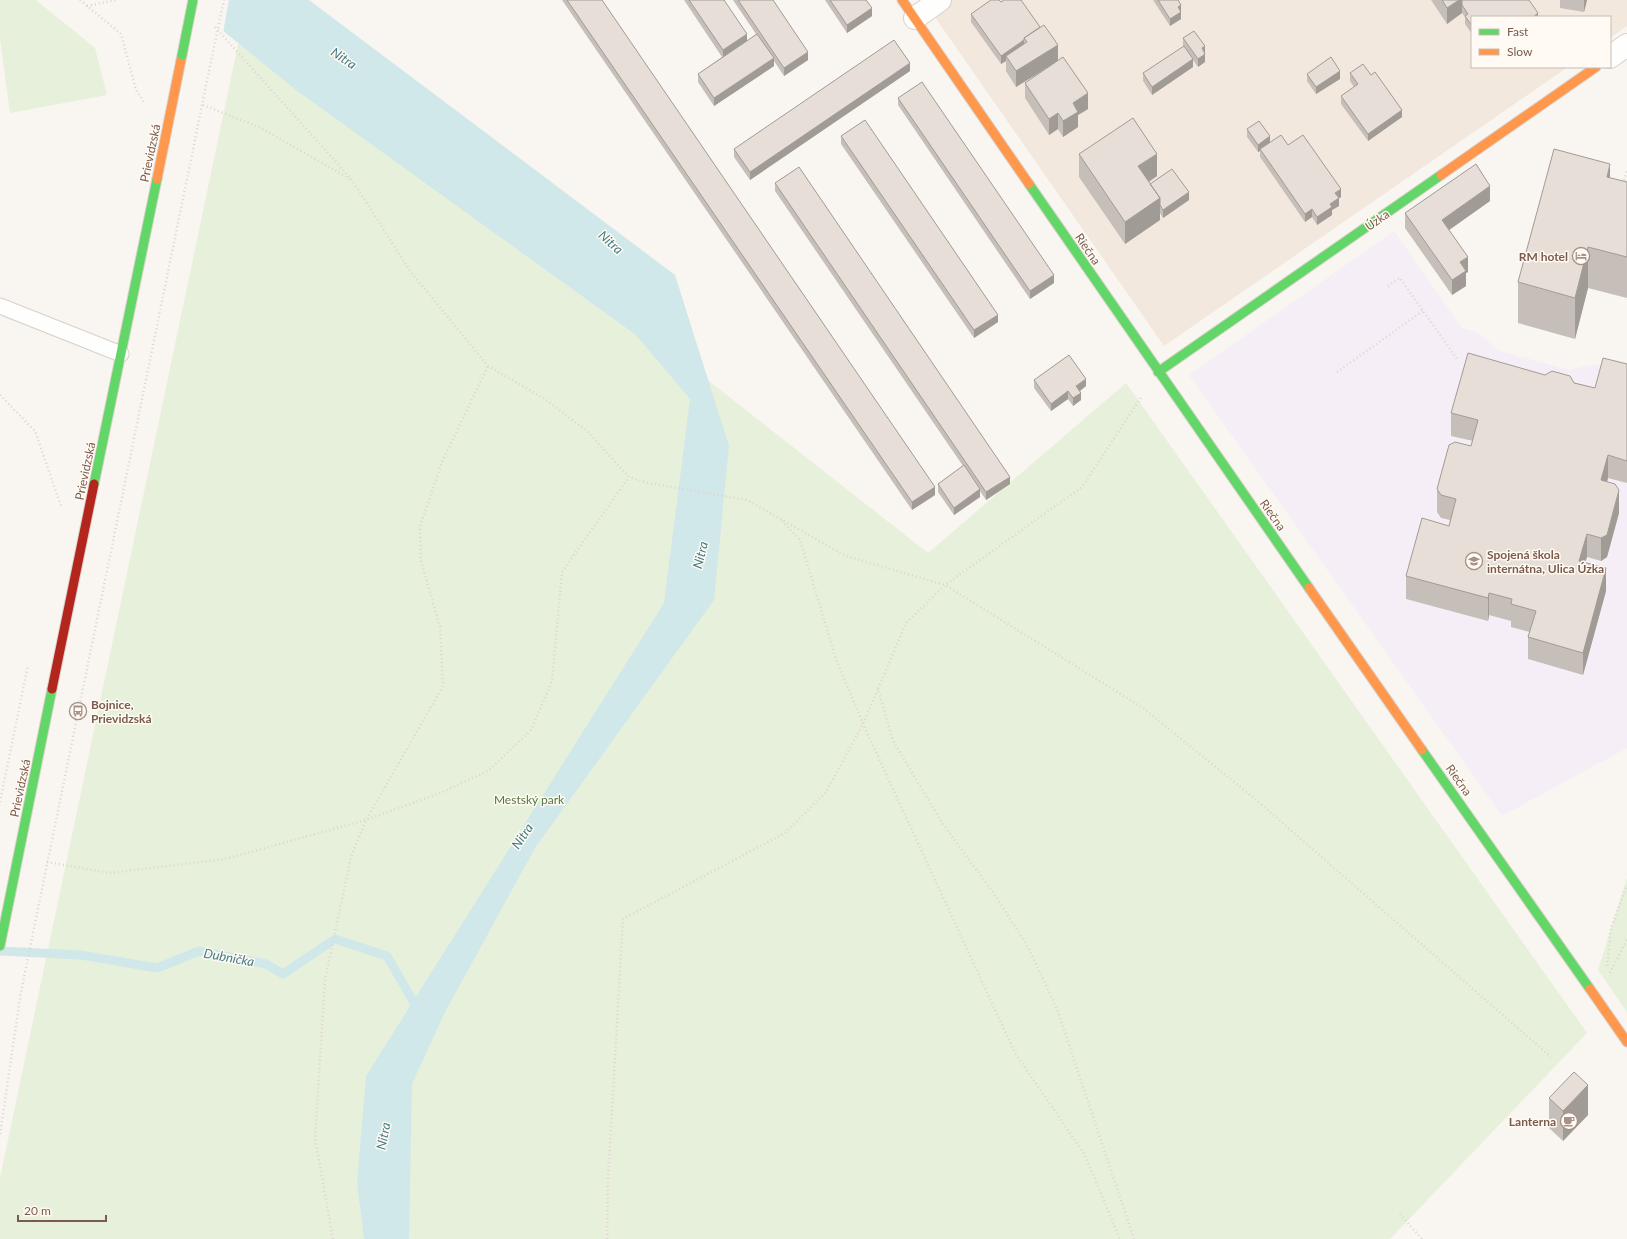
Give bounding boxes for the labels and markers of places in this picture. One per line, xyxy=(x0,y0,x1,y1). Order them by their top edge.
hotel icon: RM hotel xyxy=(1571,246,1591,266)
place label: RM hotel xyxy=(1519,249,1568,264)
place label: Spojená škola internátna, Ulica Úzka xyxy=(1487,547,1604,576)
school or university icon: Spojená škola internátna, Ulica Úzka xyxy=(1464,551,1484,571)
place label: Bojnice, Prievidzská xyxy=(91,697,152,726)
bus stop icon: Bojnice, Prievidzská xyxy=(68,701,88,721)
cafe icon: Lanterna xyxy=(1559,1111,1579,1131)
place label: Lanterna xyxy=(1509,1114,1556,1129)

